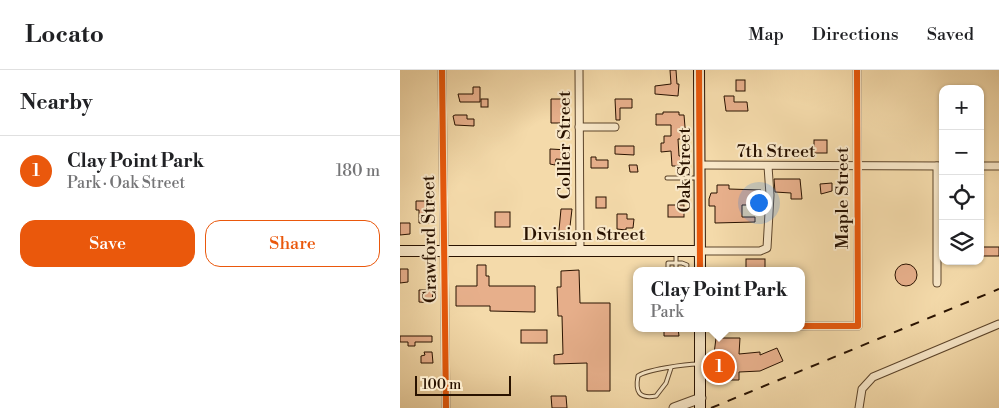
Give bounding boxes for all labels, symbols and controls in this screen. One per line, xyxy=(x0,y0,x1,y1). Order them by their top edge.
text: Locato xyxy=(25,20,104,50)
text: Map xyxy=(748,23,784,46)
text: Directions xyxy=(812,23,899,46)
text: Saved xyxy=(927,23,974,46)
map controls xyxy=(939,85,984,265)
button: + xyxy=(939,85,984,130)
text: Nearby xyxy=(20,90,93,116)
street label: Collier Street xyxy=(553,90,576,199)
street label: Oak Street xyxy=(673,127,696,213)
button: − xyxy=(939,130,984,175)
street label: 7th Street xyxy=(737,140,816,163)
street label: Maple Street xyxy=(831,146,854,249)
text: Clay Point Park xyxy=(67,149,204,173)
text: 1 xyxy=(32,161,40,181)
text: 180 m xyxy=(336,161,380,181)
text: Park · Oak Street xyxy=(67,173,185,193)
street label: Crawford Street xyxy=(417,174,442,303)
button: locate xyxy=(939,175,984,220)
your location xyxy=(746,190,772,216)
button: Save xyxy=(20,220,195,267)
button: Share xyxy=(205,220,380,267)
button: layers xyxy=(939,220,984,265)
street label: Division Street xyxy=(523,223,646,246)
popup xyxy=(633,267,805,332)
text: Clay Point Park xyxy=(650,278,788,302)
text: Park xyxy=(650,302,684,322)
pin: 1 xyxy=(703,348,735,386)
scale bar xyxy=(415,373,511,396)
text: 100 m xyxy=(422,376,461,394)

